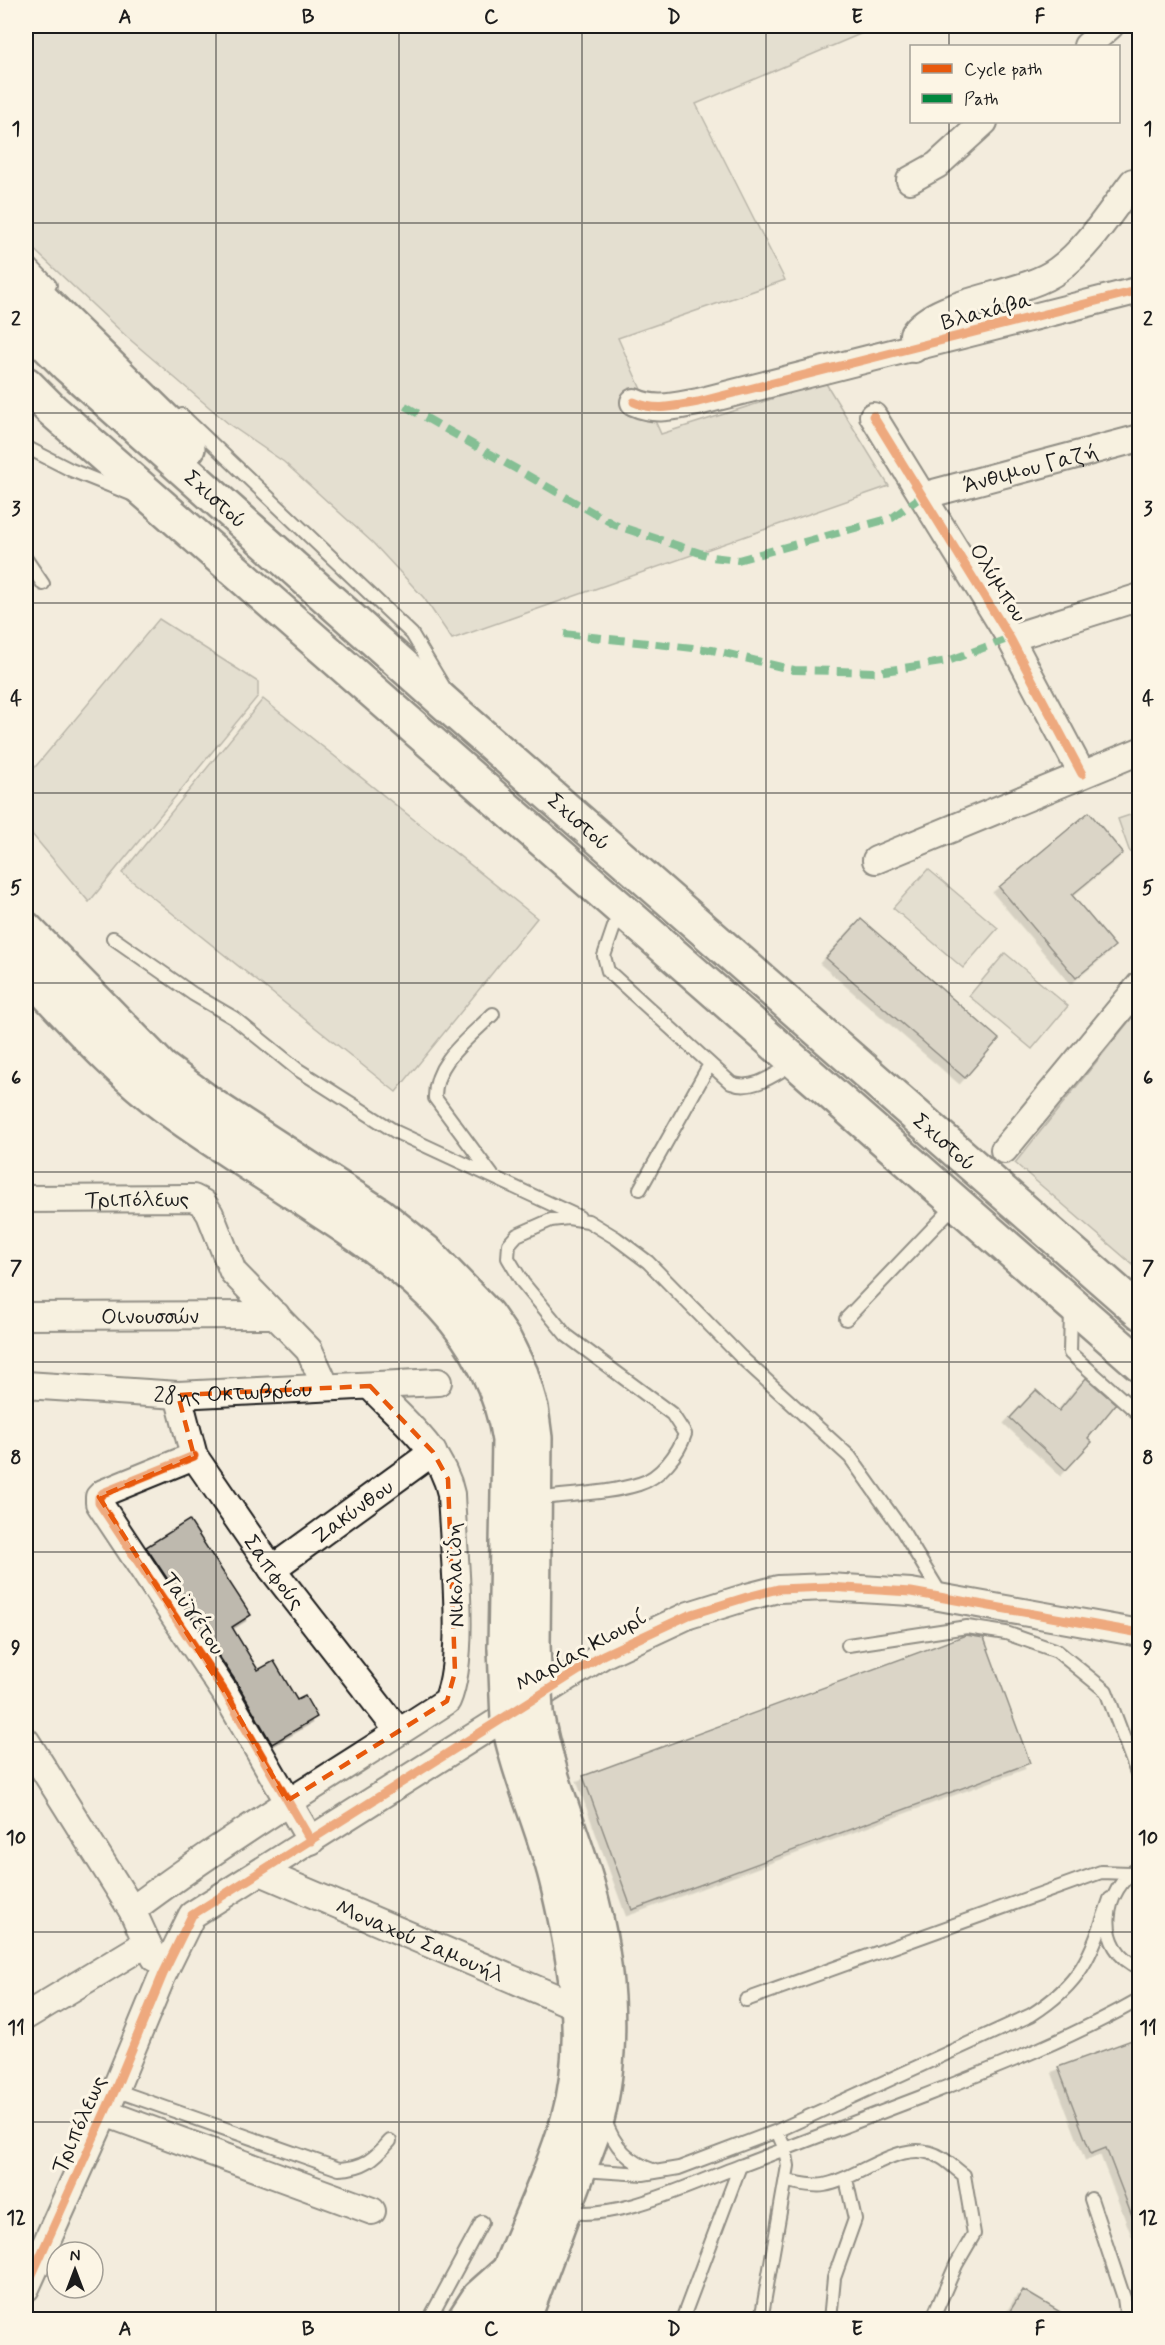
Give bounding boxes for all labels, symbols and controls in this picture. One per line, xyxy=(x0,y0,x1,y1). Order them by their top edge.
text: A xyxy=(118,4,132,31)
text: B xyxy=(302,4,315,31)
text: C xyxy=(484,4,499,31)
text: D xyxy=(667,4,681,31)
text: E xyxy=(851,4,863,31)
text: F xyxy=(1035,4,1046,31)
legend xyxy=(910,45,1120,123)
text: Cycle path xyxy=(964,58,1042,82)
text: Path xyxy=(964,88,999,112)
text: 1 xyxy=(12,116,20,143)
text: 1 xyxy=(1144,116,1152,143)
street label: Βλαχάβα xyxy=(938,286,1035,337)
text: 2 xyxy=(11,306,21,333)
text: 2 xyxy=(1143,306,1153,333)
street label: Άνθιμου Γαζή xyxy=(960,438,1101,500)
street label: Σχιστού xyxy=(177,464,252,535)
text: 3 xyxy=(11,496,21,523)
text: 3 xyxy=(1143,496,1153,523)
street label: Ολύμπου xyxy=(962,538,1032,628)
text: 4 xyxy=(10,686,22,713)
text: 4 xyxy=(1142,686,1154,713)
street label: Σχιστού xyxy=(541,787,616,858)
text: 5 xyxy=(10,875,22,902)
text: 5 xyxy=(1142,875,1154,902)
text: 6 xyxy=(11,1065,21,1092)
text: 6 xyxy=(1143,1065,1153,1092)
street label: Σχιστού xyxy=(906,1107,981,1178)
street label: Τριπόλεως xyxy=(85,1186,189,1215)
text: 7 xyxy=(10,1255,22,1282)
text: 7 xyxy=(1142,1255,1154,1282)
street label: Οινουσσών xyxy=(101,1303,199,1332)
street label: 28ης Οκτωβρίου xyxy=(153,1376,312,1411)
text: 8 xyxy=(10,1445,22,1472)
text: 8 xyxy=(1142,1445,1154,1472)
street label: Ζακύνθου xyxy=(307,1473,400,1551)
street label: Νικολαϊδη xyxy=(440,1522,472,1628)
street label: Σαπφούς xyxy=(236,1530,310,1616)
street label: Ταϋγέτου xyxy=(154,1567,231,1661)
street label: Μαρίας Κιουρί xyxy=(511,1604,652,1699)
text: 9 xyxy=(11,1635,21,1662)
text: 9 xyxy=(1143,1635,1153,1662)
text: 10 xyxy=(6,1825,26,1852)
text: 10 xyxy=(1138,1825,1158,1852)
street label: Μοναχού Σαμουήλ xyxy=(331,1894,508,1990)
text: 11 xyxy=(7,2015,25,2042)
text: 11 xyxy=(1139,2015,1157,2042)
street label: Τριπόλεως xyxy=(46,2072,114,2178)
text: 12 xyxy=(6,2205,26,2232)
text: 12 xyxy=(1138,2205,1158,2232)
north arrow xyxy=(45,2240,105,2300)
text: N xyxy=(70,2246,80,2267)
text: A xyxy=(118,2316,132,2343)
text: B xyxy=(302,2316,315,2343)
text: C xyxy=(484,2316,499,2343)
text: D xyxy=(667,2316,681,2343)
text: E xyxy=(851,2316,863,2343)
text: F xyxy=(1035,2316,1046,2343)

